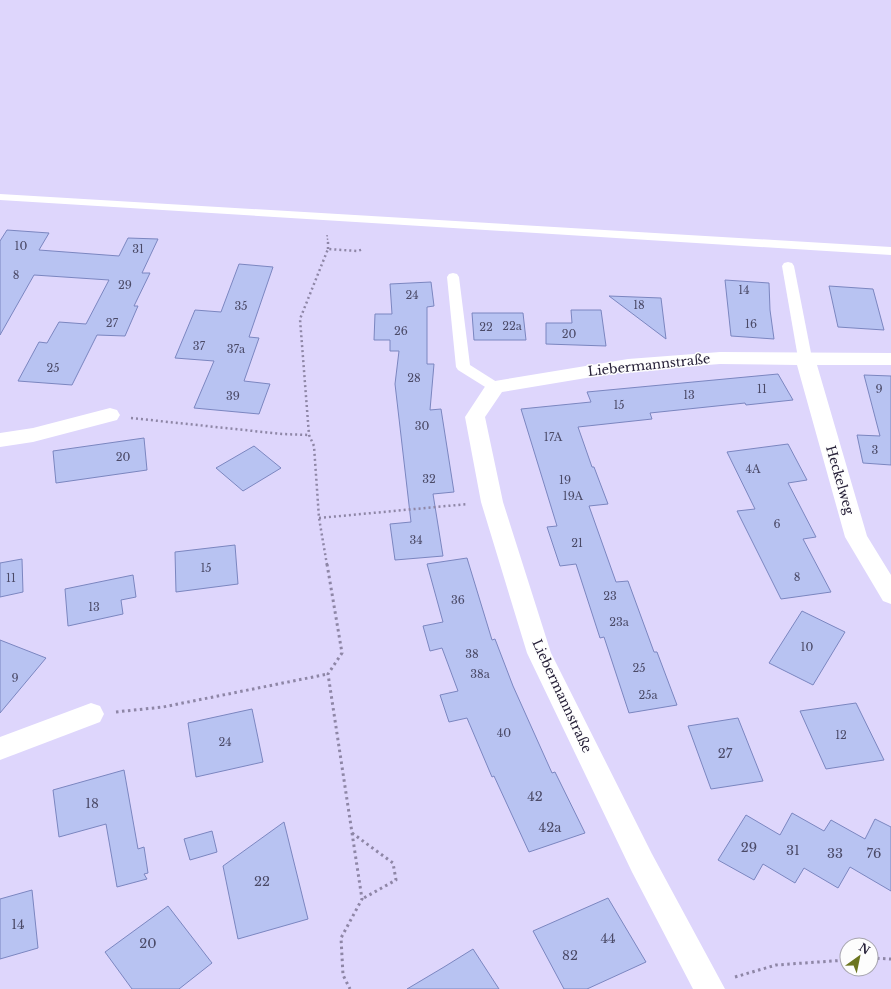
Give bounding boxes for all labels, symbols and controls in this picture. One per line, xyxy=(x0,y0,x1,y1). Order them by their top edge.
house number: 10 xyxy=(15,239,28,253)
house number: 31 xyxy=(132,242,144,256)
house number: 8 xyxy=(13,268,19,282)
house number: 29 xyxy=(118,278,132,292)
house number: 14 xyxy=(738,283,750,297)
house number: 24 xyxy=(405,288,419,302)
house number: 18 xyxy=(633,298,645,312)
house number: 35 xyxy=(234,299,248,313)
house number: 27 xyxy=(106,316,119,330)
house number: 16 xyxy=(745,317,757,331)
house number: 22a xyxy=(502,319,523,333)
house number: 22 xyxy=(479,320,493,334)
house number: 26 xyxy=(394,324,408,338)
house number: 20 xyxy=(562,327,576,341)
house number: 37 xyxy=(193,339,206,353)
house number: 37a xyxy=(227,342,246,356)
street label: Liebermannstraße xyxy=(587,350,711,380)
house number: 25 xyxy=(46,361,60,375)
house number: 28 xyxy=(407,371,421,385)
house number: 11 xyxy=(757,382,767,396)
house number: 9 xyxy=(875,382,883,396)
house number: 13 xyxy=(683,388,695,402)
house number: 39 xyxy=(226,389,240,403)
house number: 15 xyxy=(613,398,625,412)
house number: 30 xyxy=(415,419,429,433)
house number: 17A xyxy=(544,430,563,444)
street label: Heckelweg xyxy=(822,443,858,517)
house number: 3 xyxy=(872,443,879,457)
house number: 20 xyxy=(116,450,130,464)
house number: 4A xyxy=(746,462,761,476)
house number: 32 xyxy=(422,472,436,486)
house number: 19 xyxy=(559,473,571,487)
house number: 19A xyxy=(563,489,584,503)
house number: 6 xyxy=(773,517,781,531)
house number: 34 xyxy=(409,533,423,547)
house number: 21 xyxy=(571,536,583,550)
house number: 15 xyxy=(200,561,212,575)
house number: 8 xyxy=(794,570,800,584)
house number: 11 xyxy=(6,571,16,585)
house number: 23 xyxy=(603,589,617,603)
house number: 36 xyxy=(451,593,465,607)
house number: 13 xyxy=(88,600,100,614)
house number: 23a xyxy=(609,615,630,629)
street label: Liebermannstraße xyxy=(528,637,596,755)
house number: 10 xyxy=(801,640,814,654)
house number: 38 xyxy=(465,647,479,661)
house number: 25 xyxy=(632,661,646,675)
house number: 38a xyxy=(470,667,491,681)
house number: 9 xyxy=(11,671,19,685)
house number: 25a xyxy=(638,688,658,702)
house number: 40 xyxy=(497,726,511,740)
house number: 12 xyxy=(835,728,847,742)
house number: 24 xyxy=(218,735,232,749)
house number: 27 xyxy=(718,745,733,762)
house number: 42 xyxy=(527,788,543,805)
house number: 18 xyxy=(85,795,99,812)
house number: 42a xyxy=(539,819,562,836)
house number: 29 xyxy=(741,839,757,856)
house number: 31 xyxy=(786,842,800,859)
house number: 33 xyxy=(827,845,843,862)
house number: 76 xyxy=(867,845,881,862)
house number: 22 xyxy=(254,873,270,890)
house number: 14 xyxy=(11,916,25,933)
house number: 44 xyxy=(600,930,616,947)
house number: 20 xyxy=(139,935,157,952)
north arrow xyxy=(839,937,879,977)
text: N xyxy=(856,940,873,958)
house number: 82 xyxy=(562,947,578,964)

